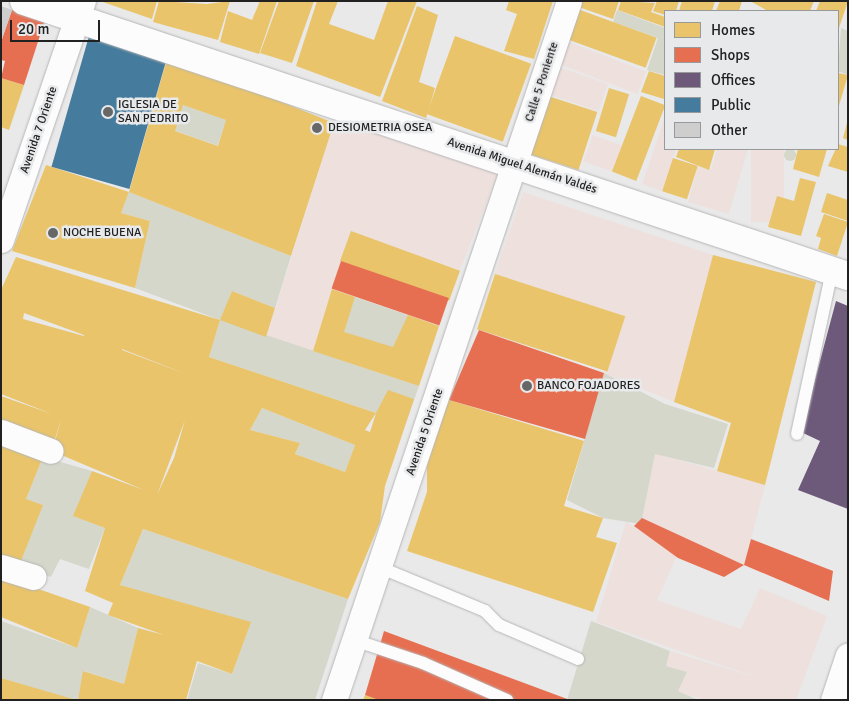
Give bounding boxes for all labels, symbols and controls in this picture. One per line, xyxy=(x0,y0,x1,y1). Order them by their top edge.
scale bar xyxy=(12,10,102,42)
legend xyxy=(664,10,839,150)
text: 20 m xyxy=(18,20,49,38)
text: Homes xyxy=(711,21,755,39)
street label: Calle 5 Poniente xyxy=(522,40,562,124)
text: Shops xyxy=(711,46,750,64)
text: Offices xyxy=(711,71,755,89)
street label: Avenida 7 Oriente xyxy=(17,85,61,175)
text: Public xyxy=(711,96,751,114)
place label: IGLESIA DE SAN PEDRITO xyxy=(118,98,188,126)
marker: IGLESIA DE SAN PEDRITO xyxy=(102,106,114,118)
marker: DESIOMETRIA OSEA xyxy=(310,121,324,135)
place label: DESIOMETRIA OSEA xyxy=(328,121,432,135)
text: Other xyxy=(711,121,747,139)
street label: Avenida Miguel Alemán Valdés xyxy=(445,135,599,197)
place label: NOCHE BUENA xyxy=(63,226,141,240)
marker: NOCHE BUENA xyxy=(47,227,59,239)
place label: BANCO FOJADORES xyxy=(537,379,640,393)
marker: BANCO FOJADORES xyxy=(521,380,533,392)
street label: Avenida 5 Oriente xyxy=(403,387,447,477)

